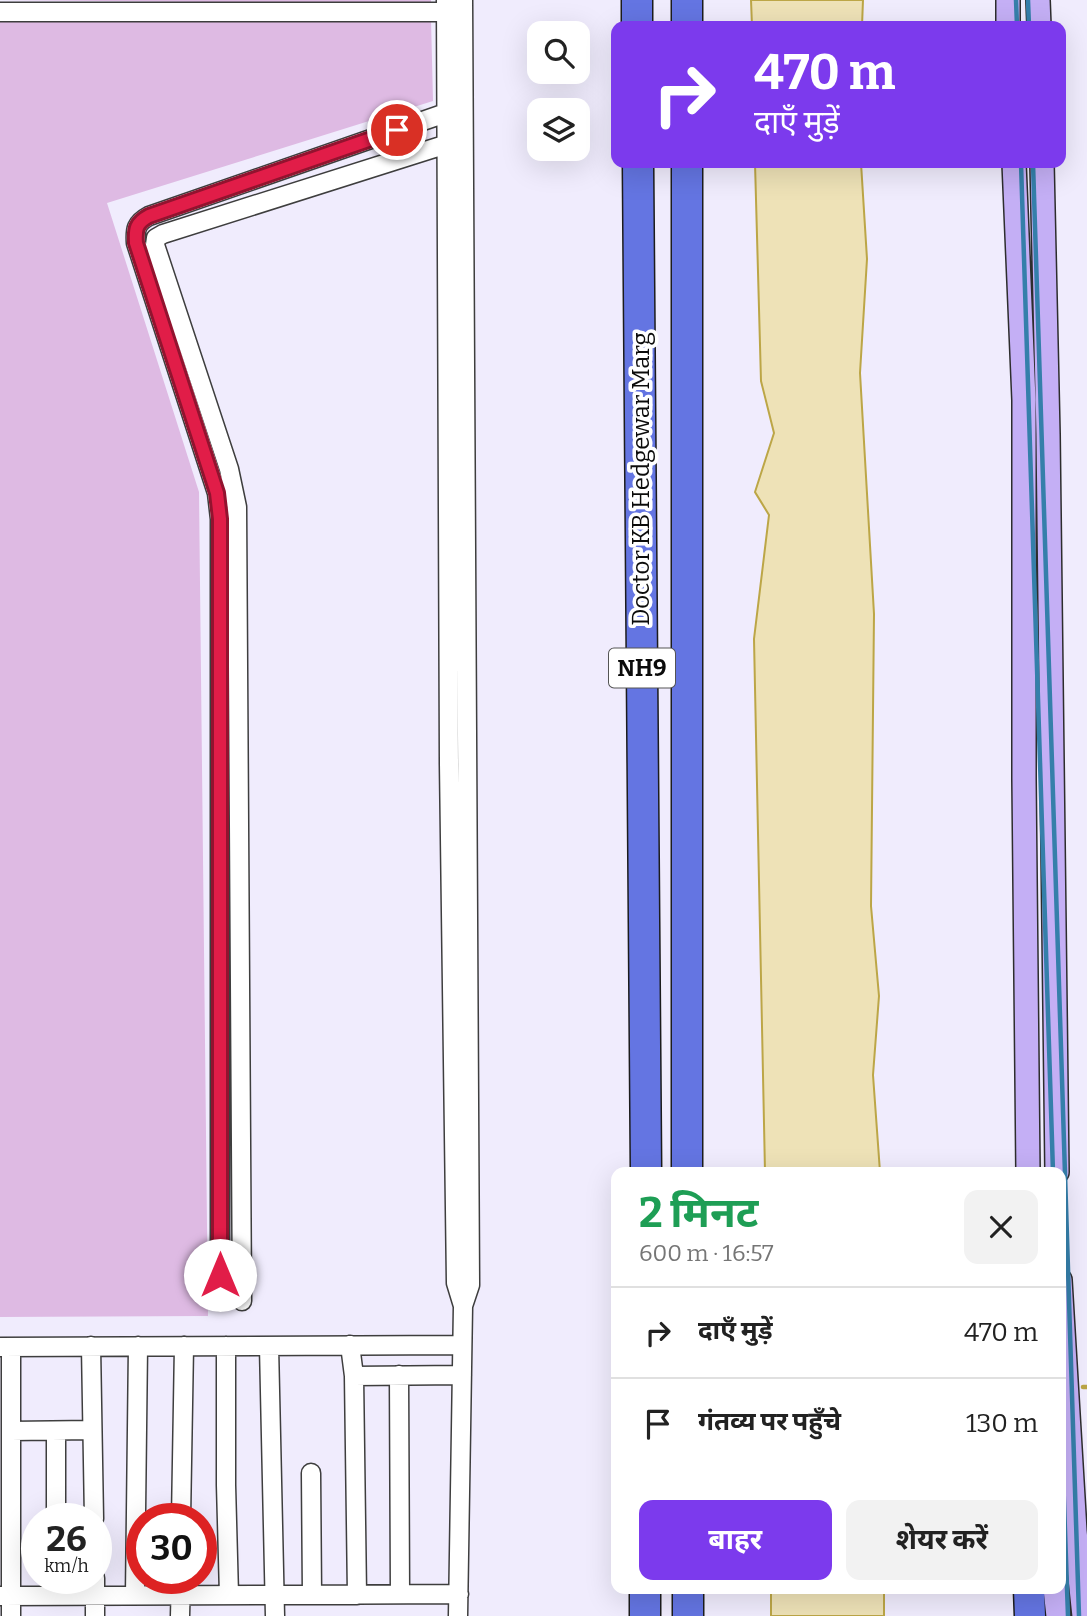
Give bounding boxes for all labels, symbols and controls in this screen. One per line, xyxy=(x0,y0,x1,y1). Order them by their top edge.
map controls xyxy=(527,21,590,161)
button: search xyxy=(527,21,590,84)
text: 470 m xyxy=(754,43,896,102)
icon: right xyxy=(639,49,730,140)
button: layers xyxy=(527,98,590,161)
pin xyxy=(367,100,427,160)
text: दाएँ मुड़ें xyxy=(754,103,840,141)
icon: arrive xyxy=(378,111,416,149)
street label: Doctor KB Hedgewar Marg xyxy=(627,332,655,626)
road number: NH9 xyxy=(609,648,675,688)
text: 2 मिनट xyxy=(639,1188,758,1238)
button: close xyxy=(964,1190,1038,1264)
position arrow xyxy=(183,1238,257,1312)
text: 600 m · 16:57 xyxy=(639,1239,774,1267)
icon: right xyxy=(639,1314,677,1352)
text: दाएँ मुड़ें xyxy=(698,1315,773,1346)
text: 470 m xyxy=(964,1317,1038,1348)
icon: arrive xyxy=(639,1405,677,1443)
text: गंतव्य पर पहुँचे xyxy=(698,1406,841,1437)
text: 130 m xyxy=(966,1408,1038,1439)
button: बाहर xyxy=(639,1500,832,1580)
button: शेयर करें xyxy=(846,1500,1038,1580)
speed limit sign: 30 xyxy=(126,1503,217,1594)
text: 26 xyxy=(46,1518,87,1560)
text: km/h xyxy=(44,1555,89,1577)

